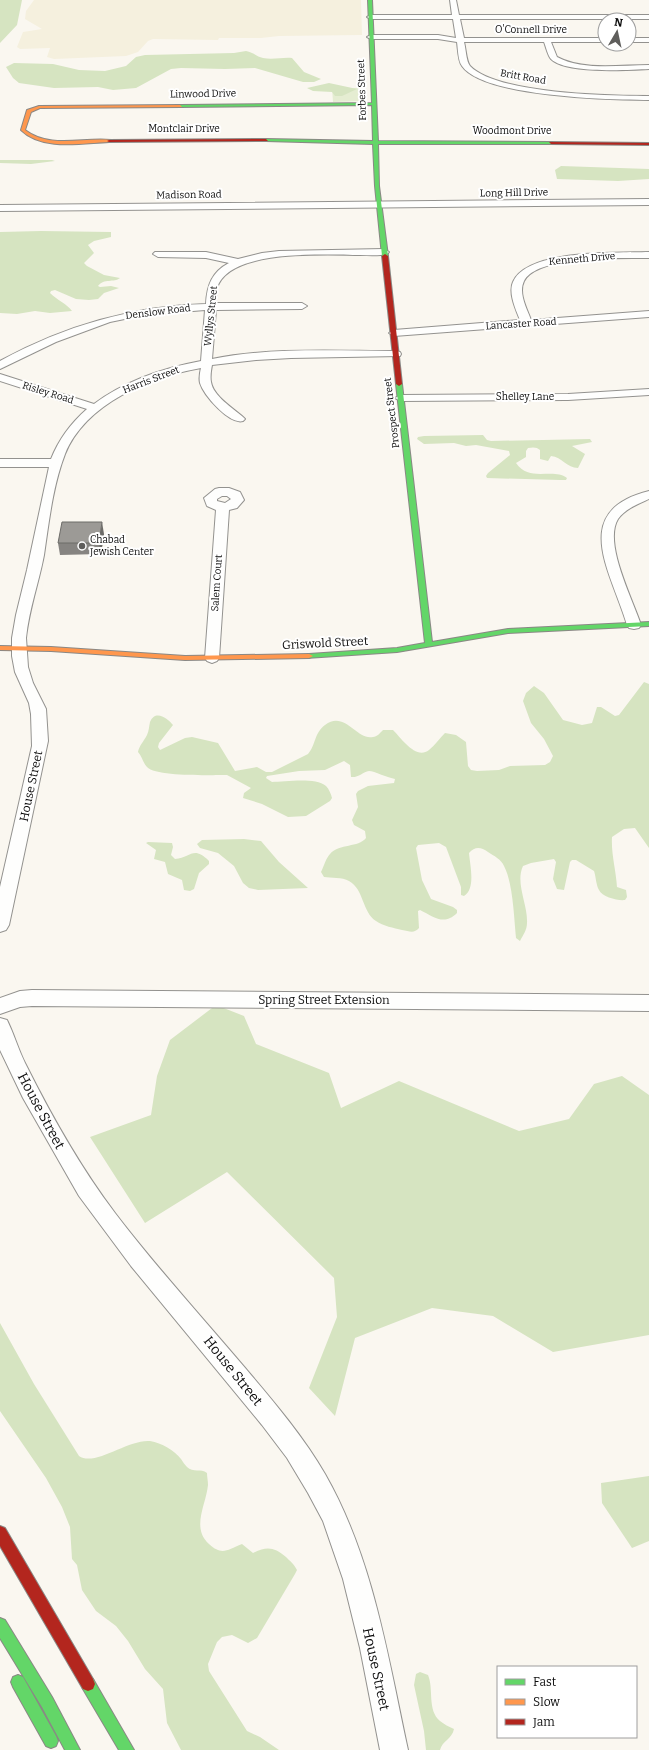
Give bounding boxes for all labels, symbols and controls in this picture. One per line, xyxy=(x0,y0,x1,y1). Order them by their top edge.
north arrow xyxy=(597,12,637,52)
text: N xyxy=(613,16,624,30)
street label: O'Connell Drive xyxy=(495,24,567,36)
street label: Forbes Street xyxy=(355,59,369,121)
street label: Britt Road xyxy=(499,67,547,87)
street label: Linwood Drive xyxy=(170,87,236,101)
street label: Montclair Drive xyxy=(148,123,220,135)
street label: Woodmont Drive xyxy=(473,125,551,137)
street label: Long Hill Drive xyxy=(480,186,548,200)
street label: Madison Road xyxy=(156,188,222,202)
street label: Kenneth Drive xyxy=(548,250,616,268)
street label: Wyllys Street xyxy=(202,285,220,347)
street label: Denslow Road xyxy=(125,302,191,322)
street label: Lancaster Road xyxy=(485,316,557,332)
street label: Harris Street xyxy=(121,364,181,396)
street label: Prospect Street xyxy=(382,377,402,449)
street label: Risley Road xyxy=(21,379,75,407)
street label: Shelley Lane xyxy=(496,391,554,403)
place label: Chabad Jewish Center xyxy=(89,534,154,558)
marker: Chabad Jewish Center xyxy=(77,541,87,551)
street label: Salem Court xyxy=(209,554,225,612)
street label: Griswold Street xyxy=(282,634,369,652)
street label: House Street xyxy=(17,749,45,823)
street label: Spring Street Extension xyxy=(258,993,390,1007)
street label: House Street xyxy=(14,1070,68,1152)
street label: House Street xyxy=(200,1333,266,1409)
street label: House Street xyxy=(359,1626,393,1712)
legend xyxy=(497,1666,637,1738)
text: Fast xyxy=(533,1675,557,1689)
text: Slow xyxy=(533,1695,560,1709)
text: Jam xyxy=(532,1715,555,1729)

